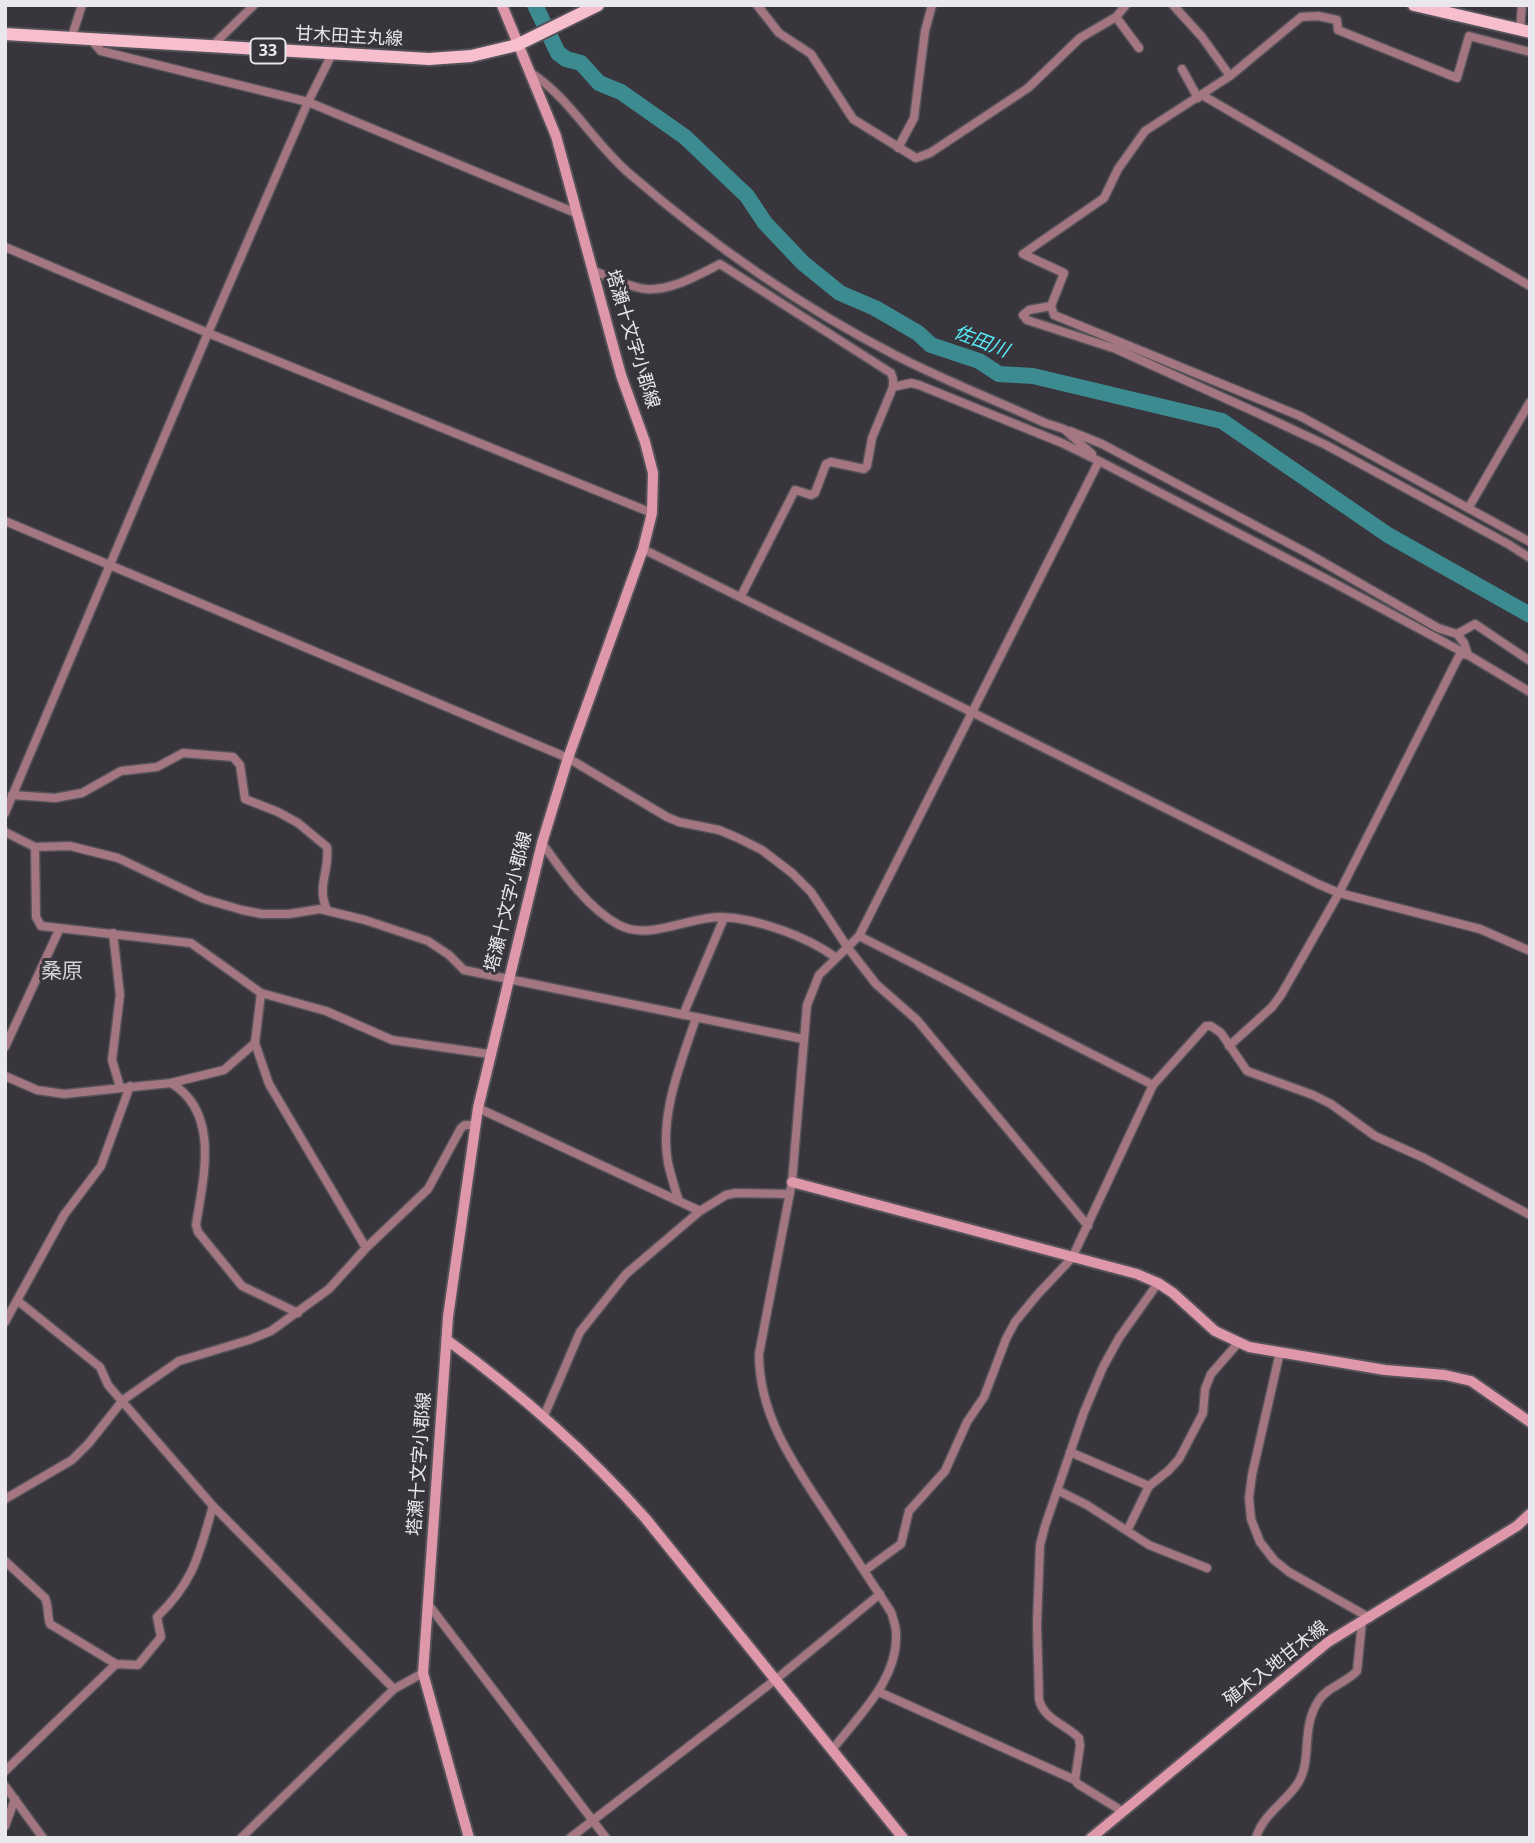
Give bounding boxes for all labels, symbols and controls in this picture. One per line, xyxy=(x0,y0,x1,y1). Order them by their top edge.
street label: 甘木田主丸線 xyxy=(295,23,403,51)
road number: 33 xyxy=(250,38,286,64)
street label: 塔瀬十文字小郡線 xyxy=(601,267,663,411)
water label: 佐田川 xyxy=(950,321,1012,363)
street label: 塔瀬十文字小郡線 xyxy=(481,830,537,974)
district label: 桑原 xyxy=(41,959,83,985)
street label: 塔瀬十文字小郡線 xyxy=(404,1391,436,1537)
street label: 殖木入地甘木線 xyxy=(1220,1617,1332,1711)

